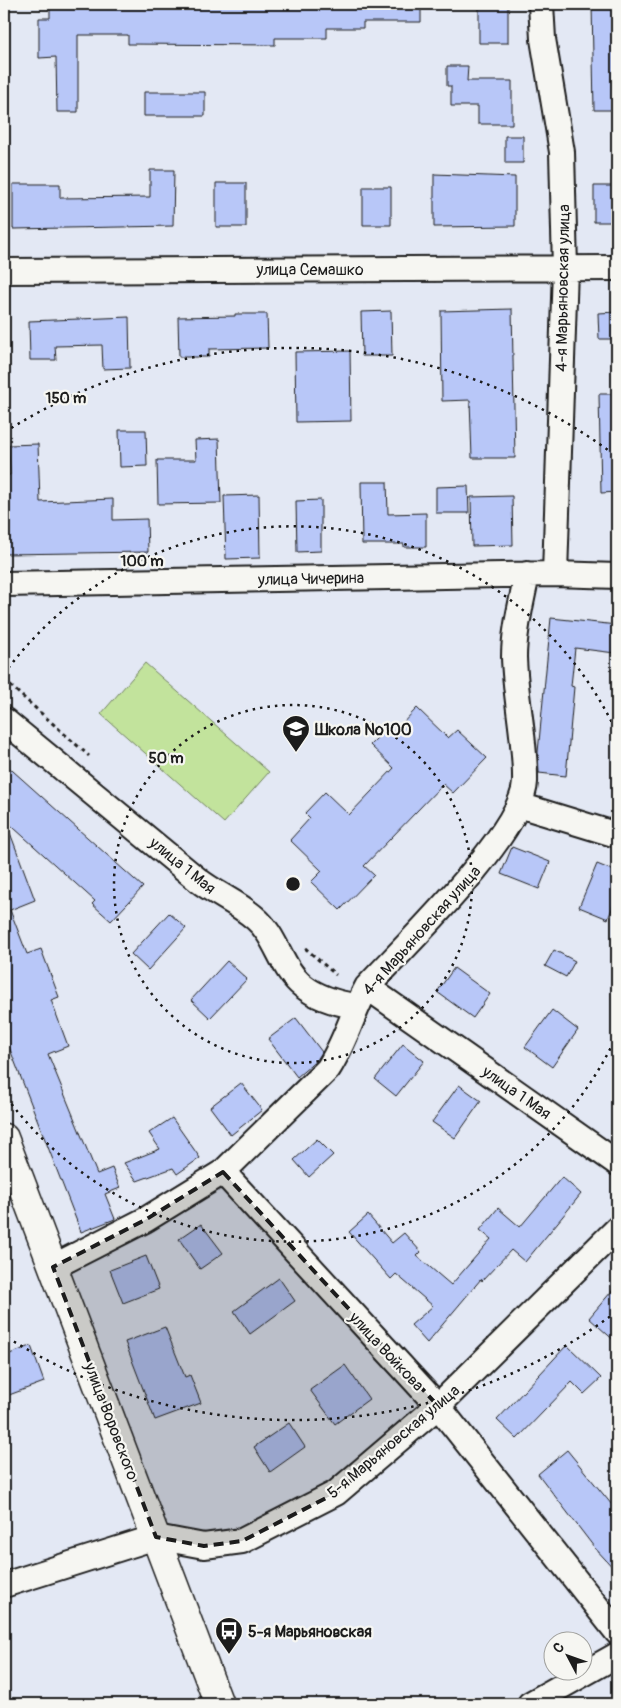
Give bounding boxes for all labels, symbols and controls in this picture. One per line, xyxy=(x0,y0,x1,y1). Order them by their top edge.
street label: 4-я Марьяновская улица xyxy=(552,204,574,372)
street label: улица Семашко xyxy=(255,260,364,280)
text: 150 m xyxy=(46,389,86,408)
text: 100 m xyxy=(121,552,163,571)
street label: улица Чичерина xyxy=(257,568,364,590)
school or university icon: Школа №100 xyxy=(281,714,311,753)
place label: Школа №100 xyxy=(314,720,412,740)
text: 50 m xyxy=(149,749,183,768)
street label: улица 1 Мая xyxy=(144,832,220,899)
street label: 4-я Марьяновская улица xyxy=(358,862,485,1000)
centre of rings xyxy=(284,875,302,893)
street label: улица 1 Мая xyxy=(477,1061,555,1124)
street label: улица Войкова xyxy=(344,1307,428,1395)
street label: улица Воровского xyxy=(79,1359,143,1483)
street label: 5-я Марьяновская улица xyxy=(323,1380,464,1503)
bus stop icon: 5-я Марьяновская xyxy=(214,1616,244,1655)
place label: 5-я Марьяновская xyxy=(248,1622,372,1642)
north arrow xyxy=(544,1630,594,1680)
text: С xyxy=(549,1639,568,1657)

